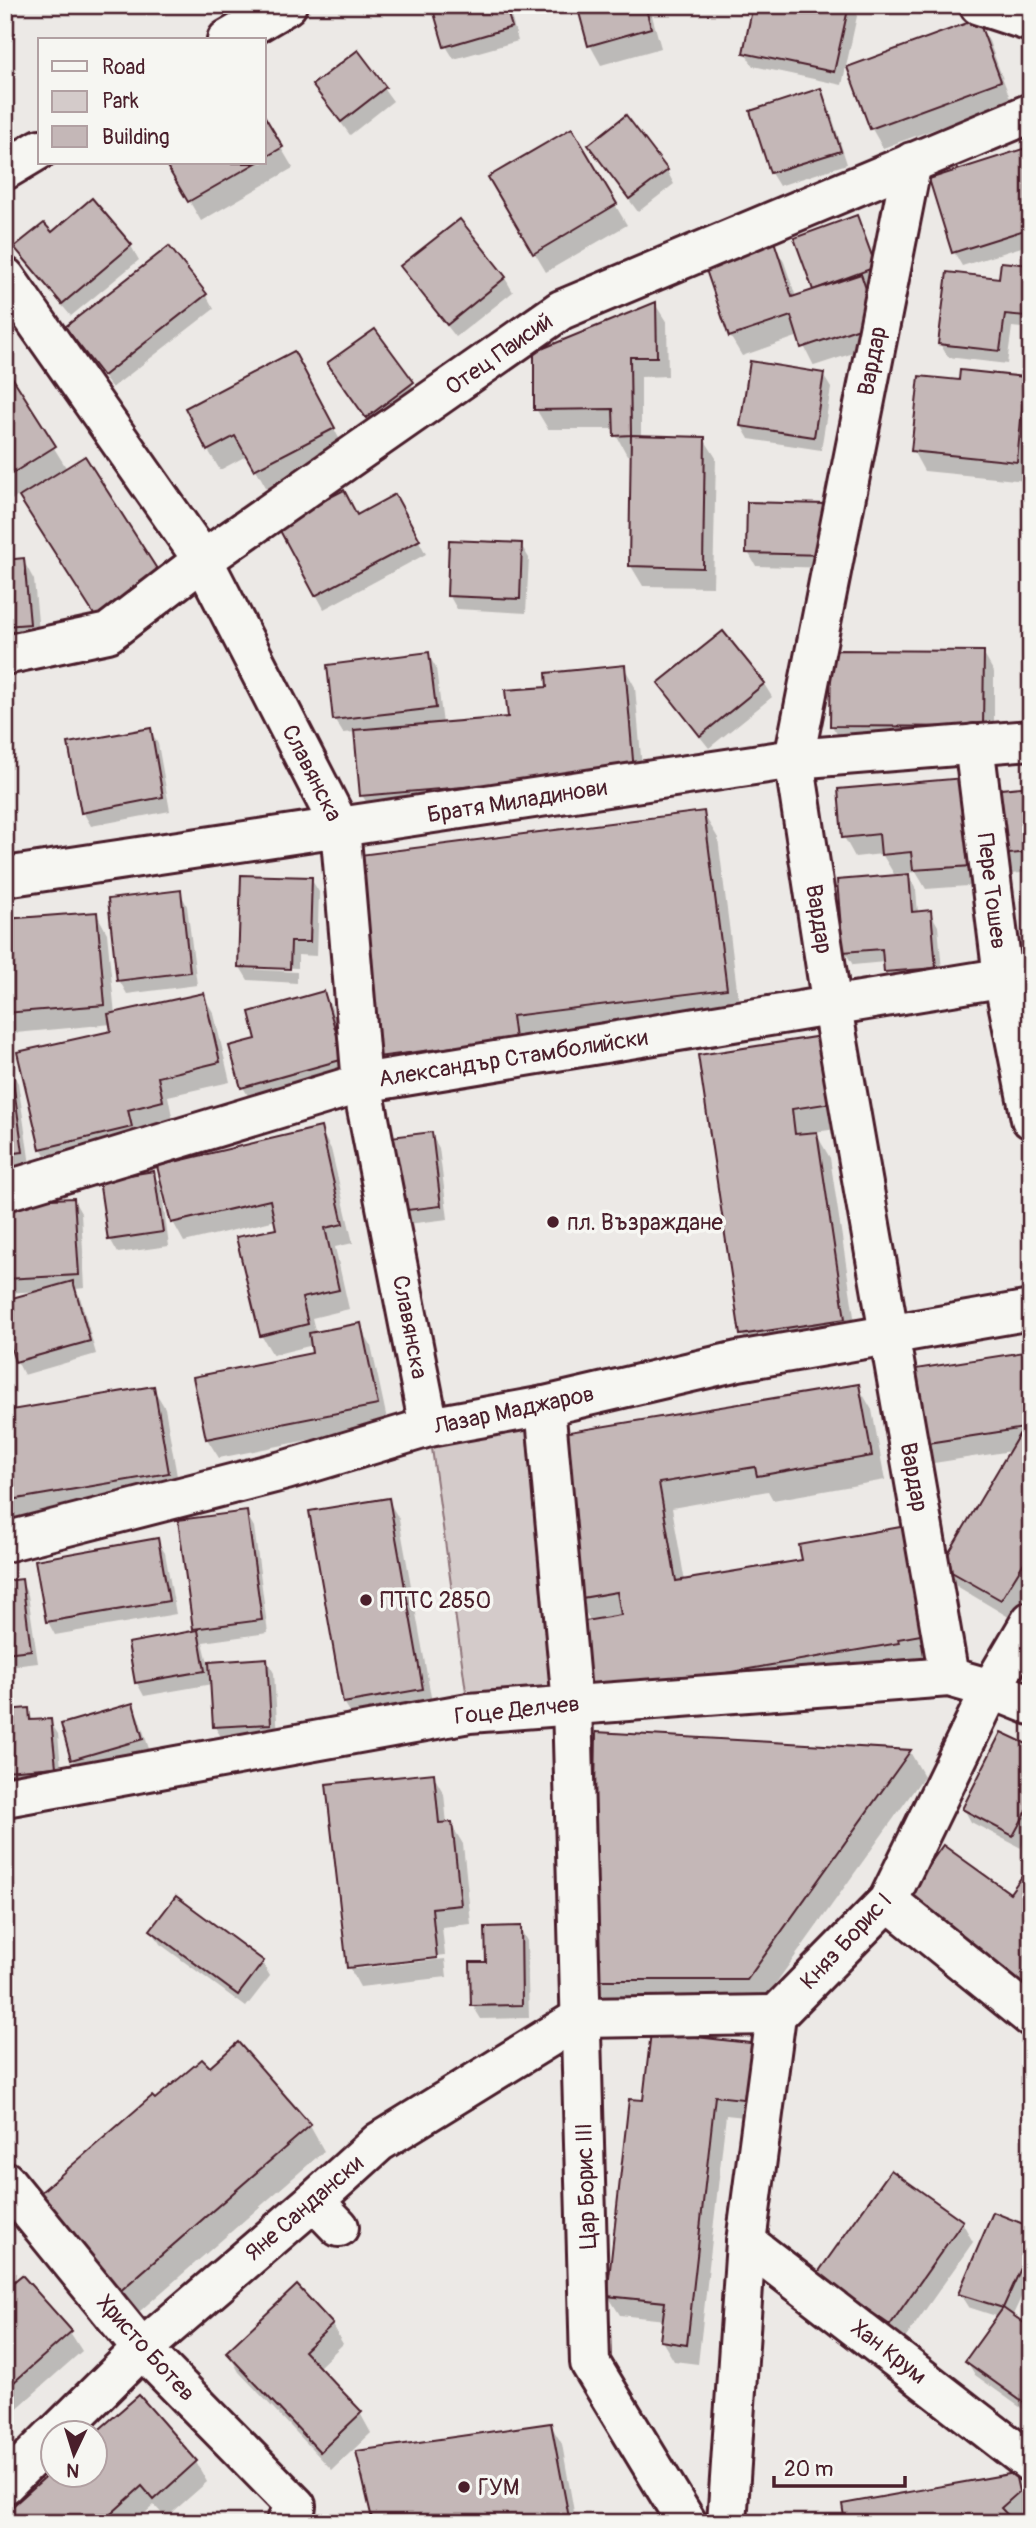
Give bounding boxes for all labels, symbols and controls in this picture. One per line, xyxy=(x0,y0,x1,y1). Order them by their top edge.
legend xyxy=(38,38,266,164)
text: Road xyxy=(102,54,146,81)
text: Park xyxy=(102,88,139,115)
text: Building xyxy=(102,124,169,151)
street label: Отец Паисий xyxy=(440,306,558,402)
street label: Вардар xyxy=(851,324,893,398)
street label: Славянска xyxy=(275,720,349,826)
street label: Братя Миладинови xyxy=(425,772,609,830)
street label: Пере Тошев xyxy=(971,831,1013,951)
street label: Вардар xyxy=(799,882,839,956)
street label: Александър Стамболийски xyxy=(376,1022,650,1094)
place label: пл. Възраждане xyxy=(567,1208,723,1237)
marker: пл. Възраждане xyxy=(545,1214,561,1230)
street label: Славянска xyxy=(386,1273,434,1381)
street label: Лазар Маджаров xyxy=(430,1379,597,1441)
street label: Вардар xyxy=(894,1440,934,1514)
place label: ПТТС 2850 xyxy=(380,1586,491,1615)
marker: ПТТС 2850 xyxy=(358,1592,374,1608)
street label: Гоце Делчев xyxy=(453,1689,581,1731)
street label: Княз Борис I xyxy=(794,1886,898,1996)
street label: Цар Борис III xyxy=(569,2122,603,2250)
street label: Яне Сандански xyxy=(239,2149,369,2267)
street label: Христо Ботев xyxy=(90,2289,202,2407)
street label: Хан Крум xyxy=(845,2313,933,2391)
north arrow xyxy=(38,2420,108,2490)
scale bar xyxy=(774,2444,905,2488)
text: 20 m xyxy=(784,2456,833,2483)
text: N xyxy=(65,2458,80,2482)
place label: ГУМ xyxy=(478,2473,519,2502)
marker: ГУМ xyxy=(456,2479,472,2495)

